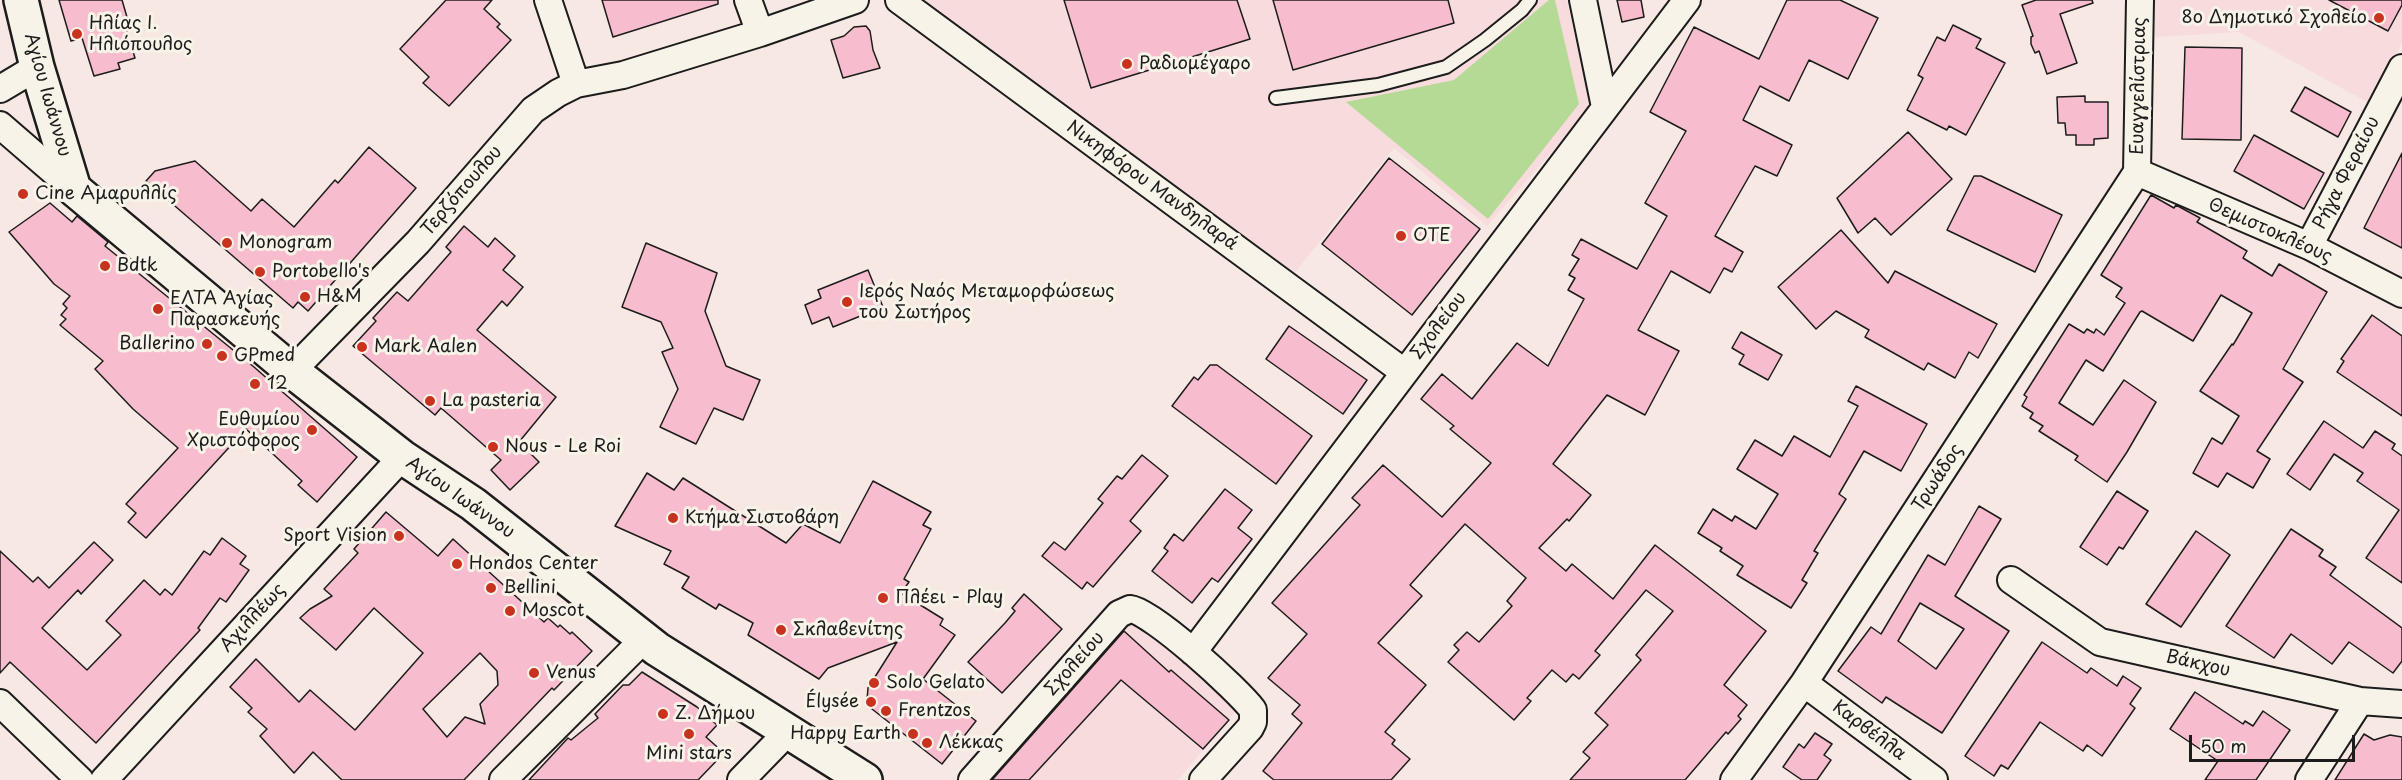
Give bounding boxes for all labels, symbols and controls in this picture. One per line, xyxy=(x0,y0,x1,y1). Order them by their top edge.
place label: 8ο Δημοτικό Σχολείο xyxy=(2181,7,2367,29)
marker: 8ο Δημοτικό Σχολείο xyxy=(2372,11,2386,25)
place label: Ηλίας Ι. Ηλιόπουλος xyxy=(89,13,192,56)
street label: Ευαγγελίστριας xyxy=(2127,17,2151,155)
marker: Ηλίας Ι. Ηλιόπουλος xyxy=(70,27,84,41)
street label: Αγίου Ιωάννου xyxy=(19,31,75,159)
place label: Ραδιομέγαρο xyxy=(1139,53,1250,75)
marker: Ραδιομέγαρο xyxy=(1120,57,1134,71)
street label: Ρήγα Φεραίου xyxy=(2309,113,2385,233)
street label: Νικηφόρου Μανδηλαρά xyxy=(1062,117,1242,255)
street label: Τερζόπουλου xyxy=(417,142,507,240)
place label: Cine Αμαρυλλίς xyxy=(35,183,177,205)
marker: Cine Αμαρυλλίς xyxy=(16,187,30,201)
street label: Θεμιστοκλέους xyxy=(2205,194,2335,268)
place label: ΟΤΕ xyxy=(1413,225,1451,247)
marker: ΟΤΕ xyxy=(1394,229,1408,243)
place label: Monogram xyxy=(239,232,332,254)
marker: Monogram xyxy=(220,236,234,250)
place label: Bdtk xyxy=(117,255,158,277)
marker: Bdtk xyxy=(98,259,112,273)
place label: Portobello's xyxy=(272,261,370,283)
marker: Portobello's xyxy=(253,265,267,279)
place label: Ιερός Ναός Μεταμορφώσεως του Σωτήρος xyxy=(859,281,1115,324)
place label: H&M xyxy=(317,286,362,308)
place label: ΕΛΤΑ Αγίας Παρασκευής xyxy=(170,288,280,330)
street label: Σχολείου xyxy=(1407,288,1471,364)
marker: H&M xyxy=(298,290,312,304)
marker: Ιερός Ναός Μεταμορφώσεως του Σωτήρος xyxy=(840,295,854,309)
marker: ΕΛΤΑ Αγίας Παρασκευής xyxy=(151,302,165,316)
place label: Ballerino xyxy=(119,333,195,355)
place label: Mark Aalen xyxy=(374,336,477,358)
marker: Ballerino xyxy=(200,337,214,351)
marker: Mark Aalen xyxy=(355,340,369,354)
place label: GPmed xyxy=(234,345,295,367)
marker: GPmed xyxy=(215,349,229,363)
place label: 12 xyxy=(267,373,288,395)
marker: 12 xyxy=(248,377,262,391)
place label: La pasteria xyxy=(442,390,540,412)
marker: La pasteria xyxy=(423,394,437,408)
place label: Ευθυμίου Χριστόφορος xyxy=(187,409,300,452)
marker: Ευθυμίου Χριστόφορος xyxy=(305,423,319,437)
place label: Nous - Le Roi xyxy=(505,436,621,458)
marker: Nous - Le Roi xyxy=(486,440,500,454)
street label: Τρωάδος xyxy=(1908,440,1968,516)
street label: Αγίου Ιωάννου xyxy=(402,453,518,543)
place label: Κτήμα Σιστοβάρη xyxy=(685,507,839,529)
marker: Κτήμα Σιστοβάρη xyxy=(666,511,680,525)
place label: Sport Vision xyxy=(283,525,387,547)
marker: Sport Vision xyxy=(392,529,406,543)
place label: Hondos Center xyxy=(469,553,598,575)
marker: Hondos Center xyxy=(450,557,464,571)
place label: Bellini xyxy=(503,577,556,599)
street label: Αχιλλέως xyxy=(216,579,290,657)
marker: Bellini xyxy=(484,581,498,595)
place label: Πλέει - Play xyxy=(895,587,1003,609)
marker: Πλέει - Play xyxy=(876,591,890,605)
place label: Moscot xyxy=(522,600,584,622)
marker: Moscot xyxy=(503,604,517,618)
place label: Σκλαβενίτης xyxy=(793,619,903,641)
marker: Σκλαβενίτης xyxy=(774,623,788,637)
street label: Σχολείου xyxy=(1041,628,1109,700)
street label: Βάκχου xyxy=(2164,646,2232,682)
place label: Venus xyxy=(546,662,596,684)
marker: Venus xyxy=(527,666,541,680)
place label: Solo Gelato xyxy=(886,672,985,694)
marker: Solo Gelato xyxy=(867,676,881,690)
place label: Élysée xyxy=(805,691,859,713)
marker: Élysée xyxy=(864,695,878,709)
street label: Καρβέλλα xyxy=(1828,696,1910,766)
place label: Frentzos xyxy=(898,700,971,722)
place label: Ζ. Δήμου xyxy=(675,703,755,725)
marker: Frentzos xyxy=(879,704,893,718)
marker: Ζ. Δήμου xyxy=(656,707,670,721)
place label: Happy Earth xyxy=(790,723,901,745)
scale bar xyxy=(2192,723,2358,761)
marker: Mini stars xyxy=(682,727,696,741)
marker: Happy Earth xyxy=(906,727,920,741)
place label: Λέκκας xyxy=(939,732,1004,754)
text: 50 m xyxy=(2200,732,2247,759)
marker: Λέκκας xyxy=(920,736,934,750)
place label: Mini stars xyxy=(646,743,732,765)

